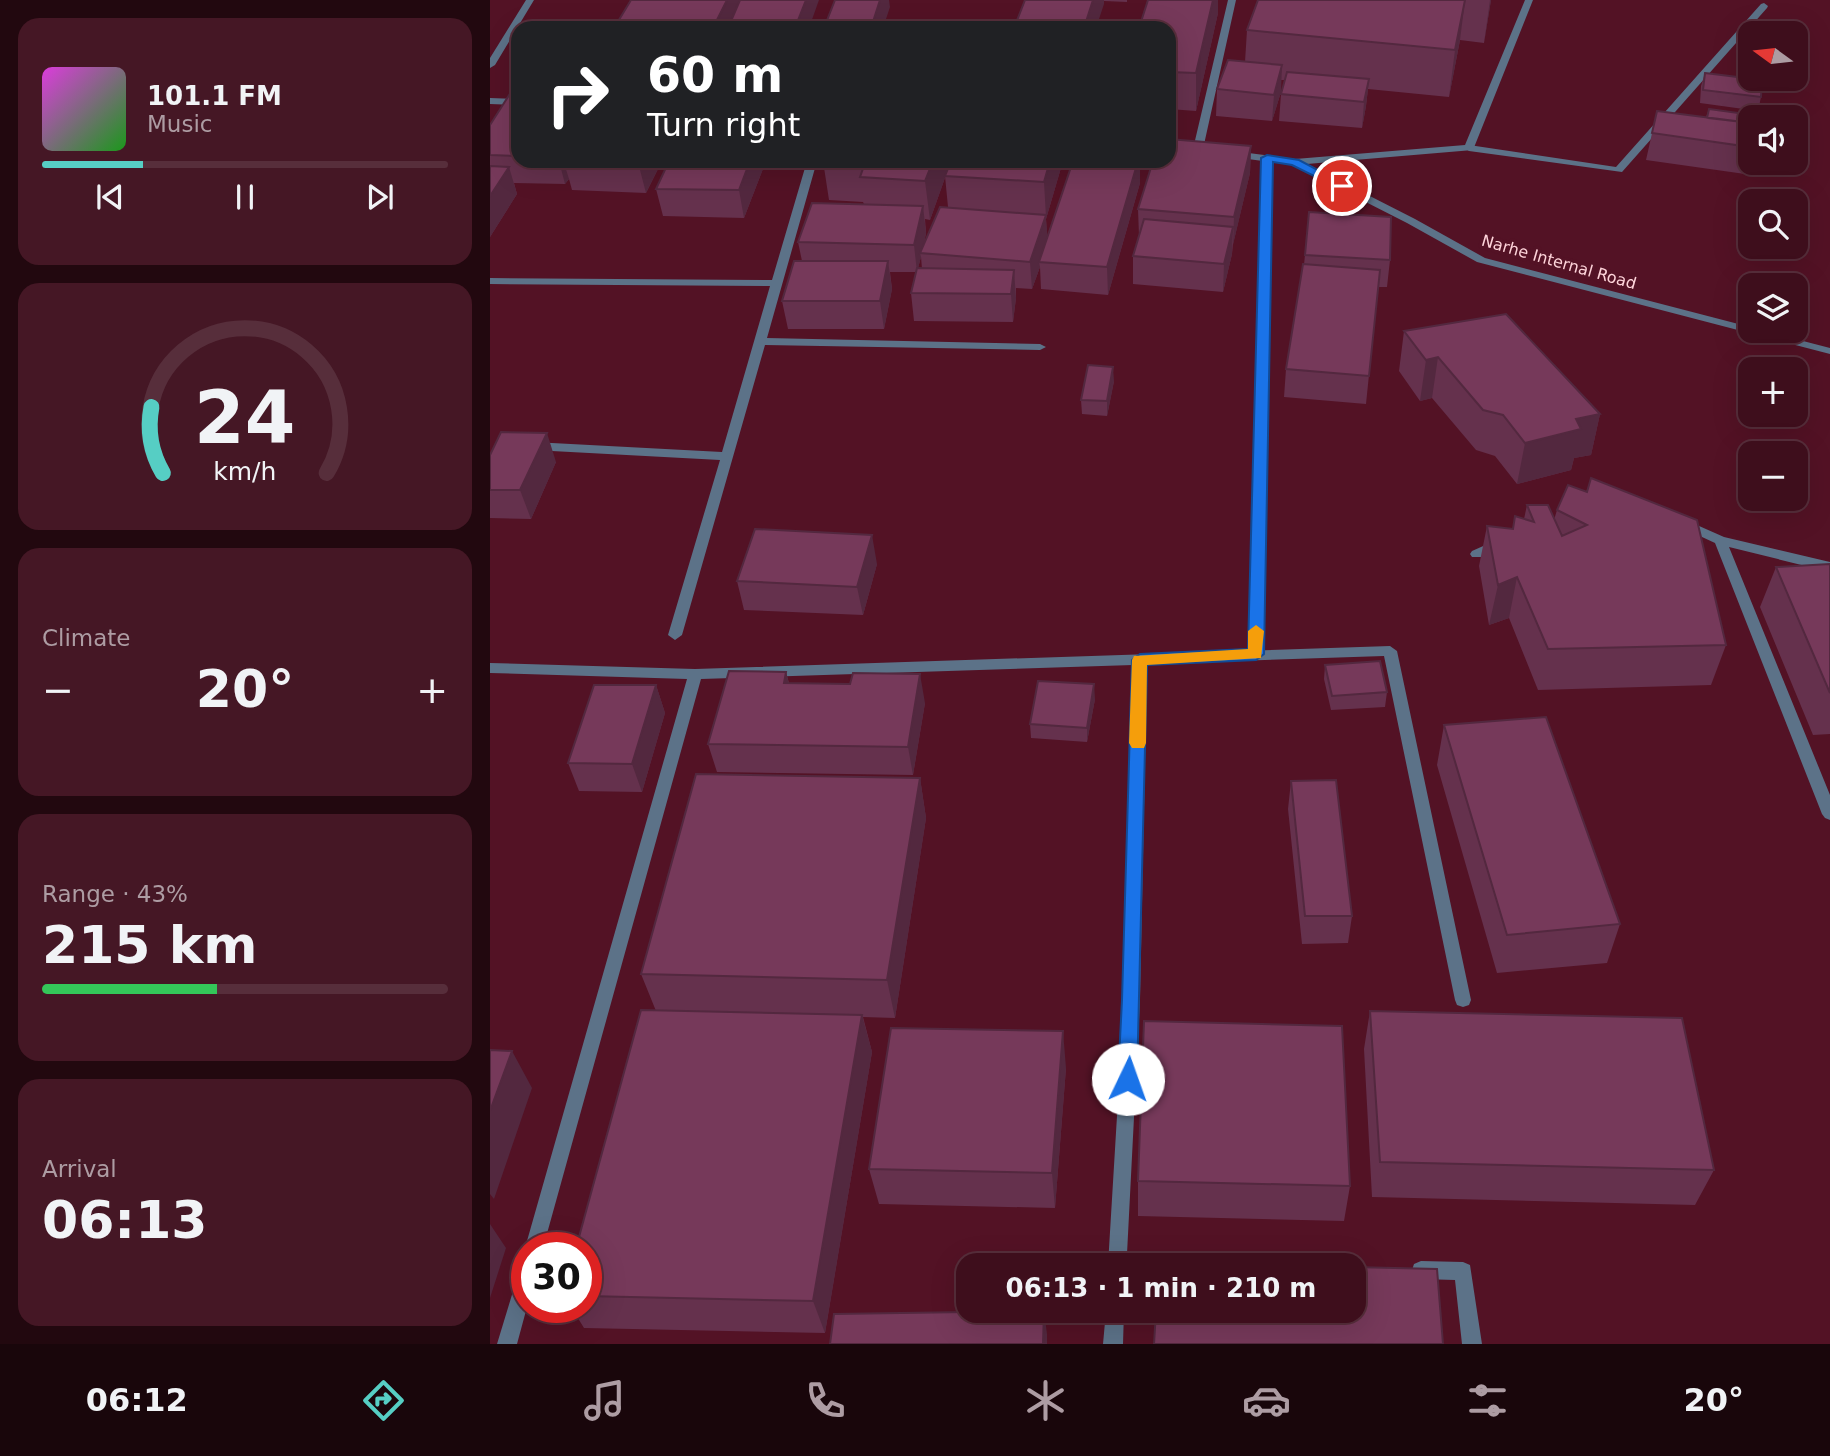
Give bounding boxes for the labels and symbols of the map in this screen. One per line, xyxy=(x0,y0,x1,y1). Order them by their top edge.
north arrow xyxy=(1738,21,1808,91)
pin xyxy=(1312,156,1372,216)
street label: Narhe Internal Road xyxy=(1479,231,1639,293)
position arrow xyxy=(1091,1042,1165,1116)
speed limit sign: 30 xyxy=(511,1232,602,1323)

